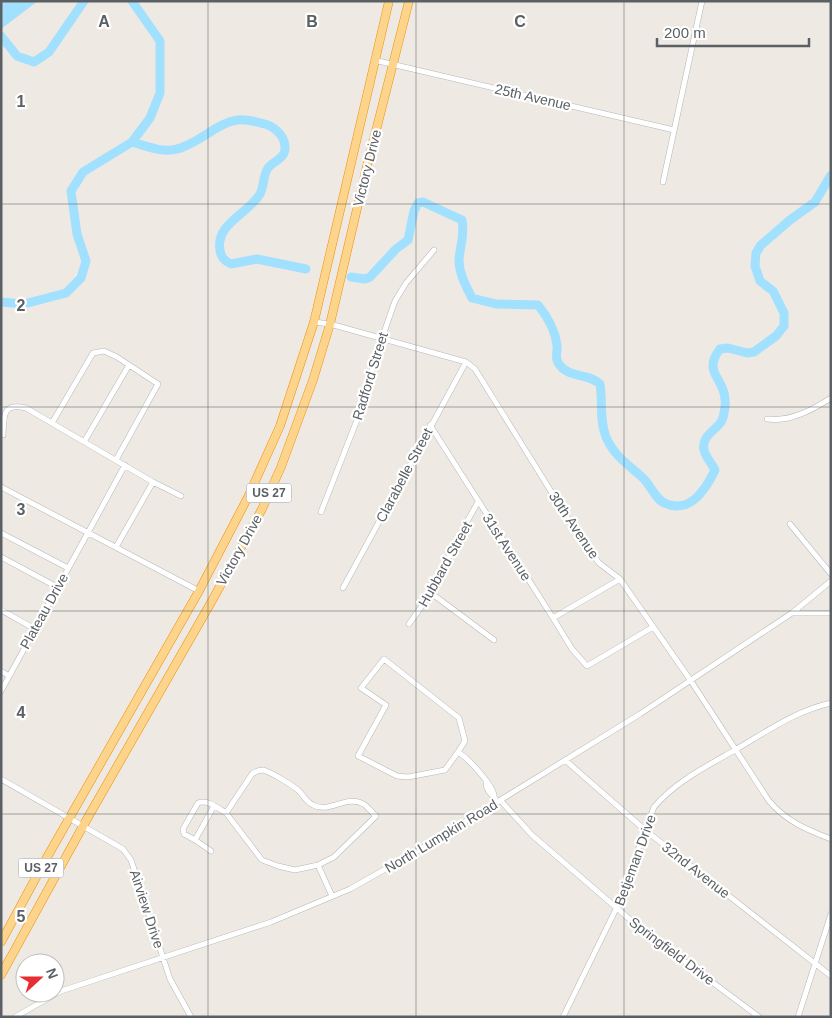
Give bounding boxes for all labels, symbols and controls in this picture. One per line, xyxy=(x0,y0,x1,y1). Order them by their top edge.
text: A xyxy=(98,13,110,30)
text: B xyxy=(306,13,318,30)
text: C xyxy=(514,13,526,30)
scale bar xyxy=(657,15,810,47)
text: 200 m xyxy=(664,24,706,41)
street label: 25th Avenue xyxy=(493,80,573,114)
text: 1 xyxy=(17,93,26,110)
street label: Victory Drive xyxy=(350,127,384,208)
text: 2 xyxy=(17,297,26,314)
street label: Radford Street xyxy=(349,330,391,422)
street label: Clarabelle Street xyxy=(372,425,436,525)
road number: US 27 xyxy=(246,483,292,502)
street label: 30th Avenue xyxy=(546,488,602,562)
text: 3 xyxy=(17,501,26,518)
street label: 31st Avenue xyxy=(479,510,535,584)
street label: Victory Drive xyxy=(213,511,265,588)
street label: Hubbard Street xyxy=(415,519,475,609)
street label: Plateau Drive xyxy=(17,570,71,652)
text: 4 xyxy=(17,704,26,721)
street label: North Lumpkin Road xyxy=(382,796,500,876)
street label: Betjeman Drive xyxy=(611,812,659,908)
street label: 32nd Avenue xyxy=(659,839,733,902)
road number: US 27 xyxy=(18,858,64,878)
street label: Airview Drive xyxy=(127,868,167,951)
text: 5 xyxy=(17,908,26,925)
street label: Springfield Drive xyxy=(626,914,718,988)
north arrow xyxy=(15,953,65,1003)
text: N xyxy=(43,966,61,981)

